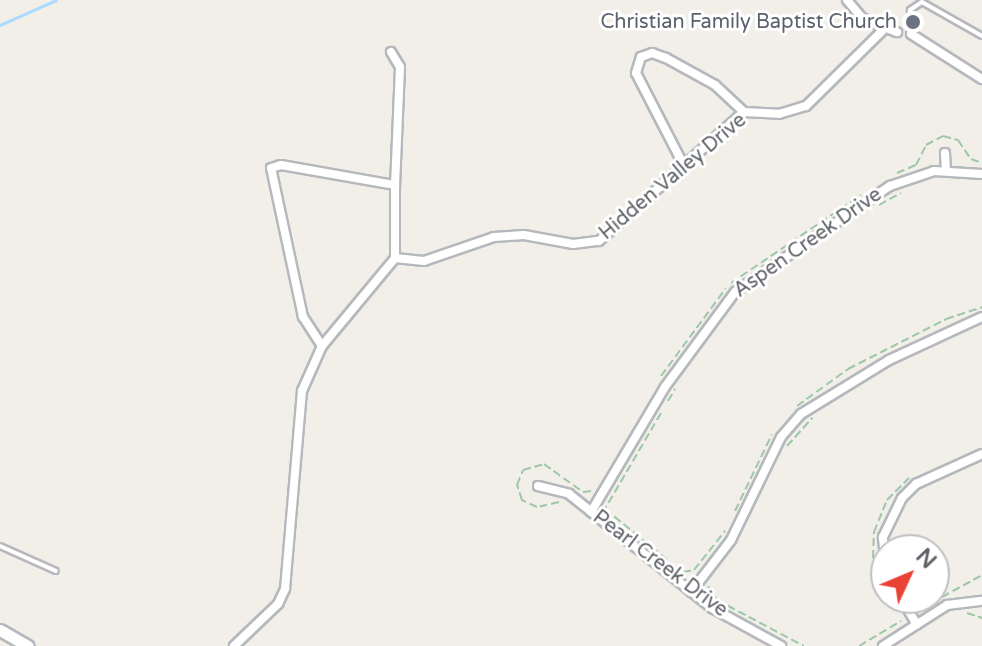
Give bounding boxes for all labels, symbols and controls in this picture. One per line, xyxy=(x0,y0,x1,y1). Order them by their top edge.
place label: Christian Family Baptist Church xyxy=(600,10,897,34)
marker: Christian Family Baptist Church xyxy=(904,13,922,31)
street label: Hidden Valley Drive xyxy=(595,109,751,245)
street label: Aspen Creek Drive xyxy=(729,183,887,303)
street label: Pearl Creek Drive xyxy=(588,505,732,623)
north arrow xyxy=(870,534,950,614)
text: N xyxy=(910,543,941,574)

